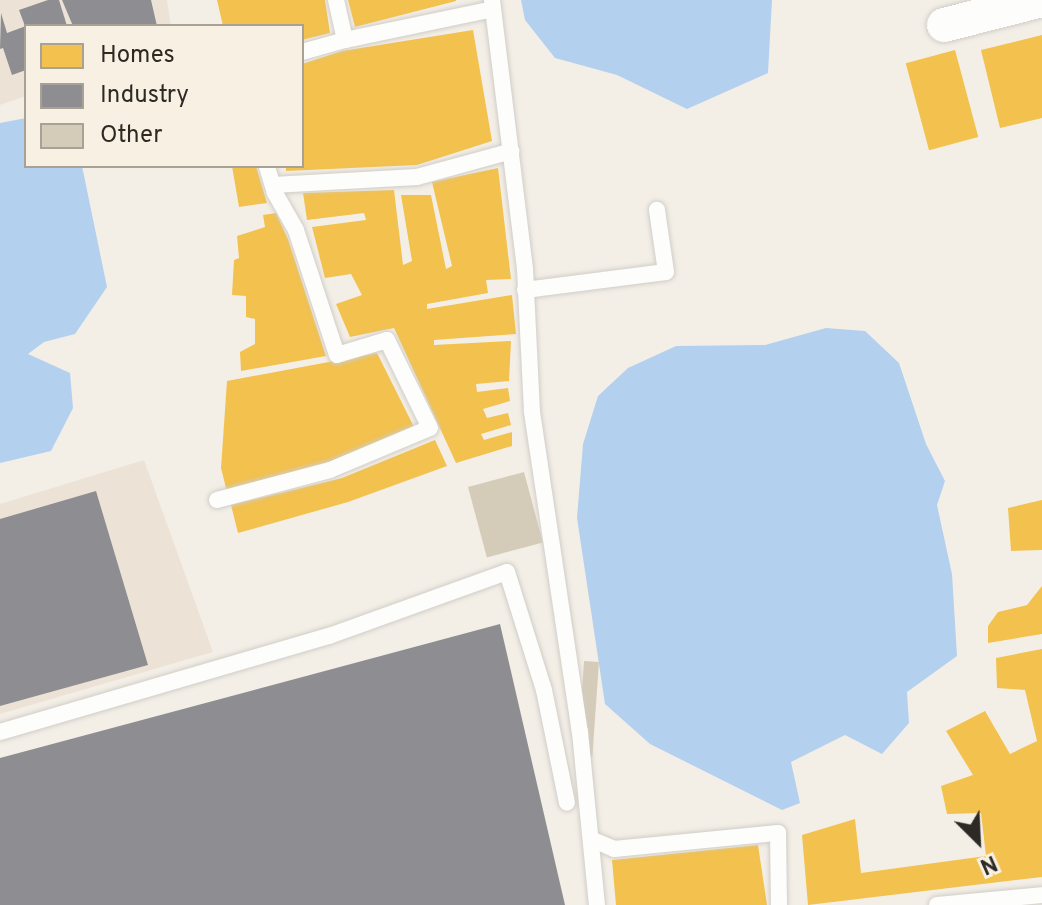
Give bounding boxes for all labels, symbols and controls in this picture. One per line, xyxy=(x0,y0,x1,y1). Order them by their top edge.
legend xyxy=(24,24,304,168)
text: Homes xyxy=(100,41,175,71)
text: Industry xyxy=(100,81,189,111)
text: Other xyxy=(100,121,162,151)
north arrow xyxy=(938,801,1018,881)
text: N xyxy=(975,848,1001,879)

